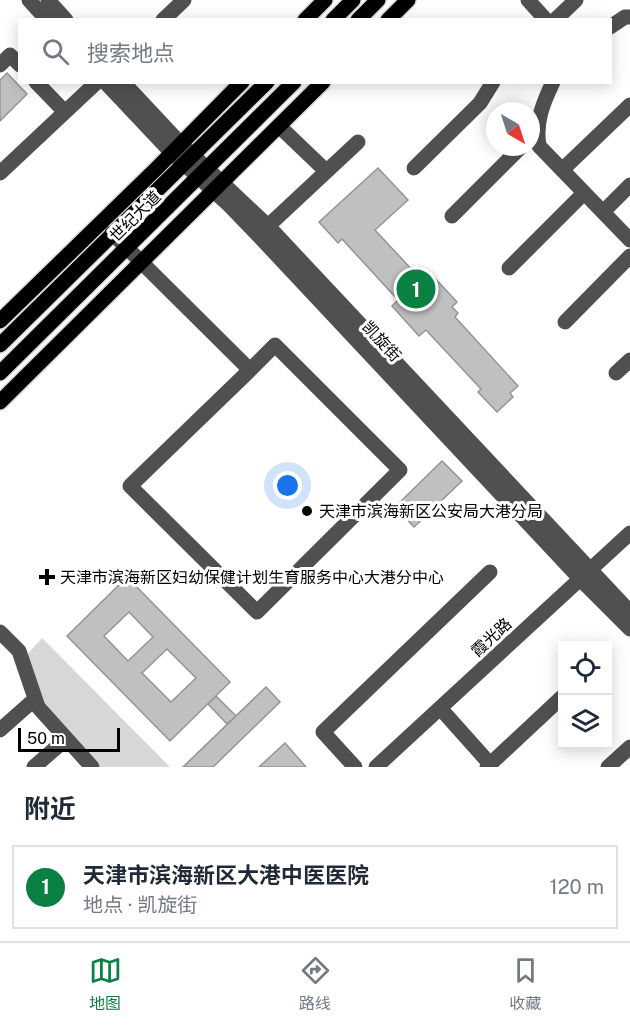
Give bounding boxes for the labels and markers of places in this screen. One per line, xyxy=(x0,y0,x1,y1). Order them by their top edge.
pin: 1 xyxy=(396,266,436,312)
place label: 天津市滨海新区公安局大港分局 xyxy=(319,502,543,521)
marker: 天津市滨海新区公安局大港分局 xyxy=(300,504,314,518)
marker: 天津市滨海新区妇幼保健计划生育服务中心大港分中心 xyxy=(38,568,56,586)
place label: 天津市滨海新区妇幼保健计划生育服务中心大港分中心 xyxy=(60,568,444,587)

